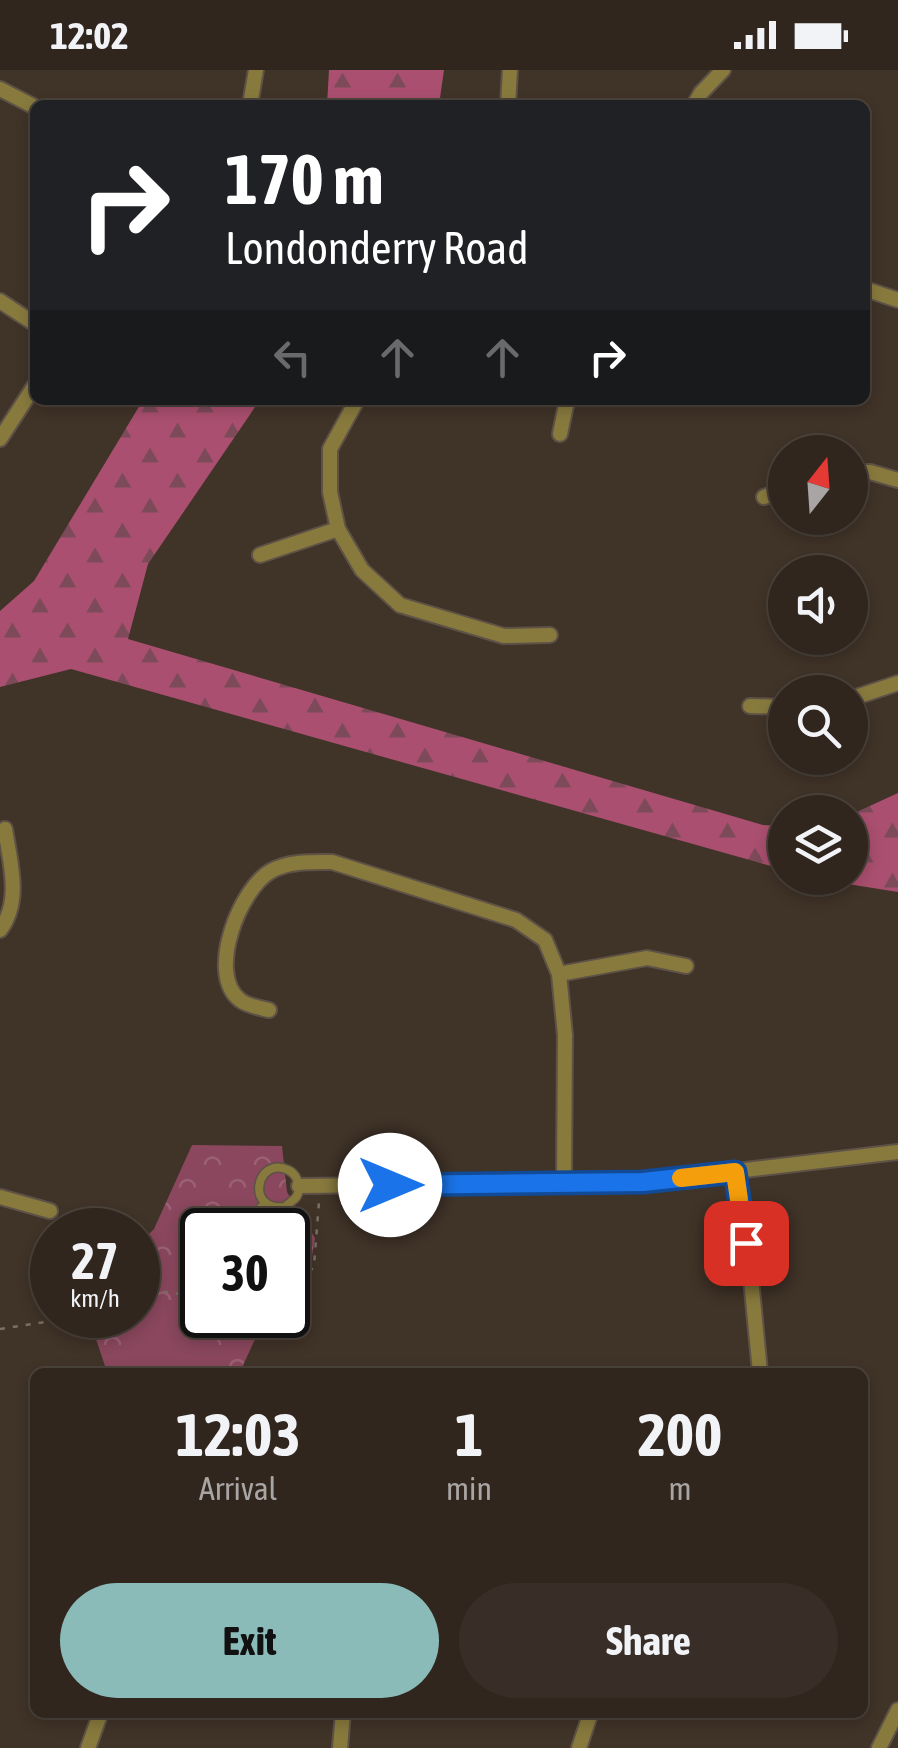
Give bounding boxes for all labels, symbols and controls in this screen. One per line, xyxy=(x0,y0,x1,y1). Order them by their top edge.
text: 12:02 xyxy=(50,14,129,57)
text: 170 m xyxy=(225,139,384,219)
icon: right xyxy=(60,140,190,270)
text: Londonderry Road xyxy=(225,222,529,274)
icon: left xyxy=(265,330,320,385)
icon: ahead xyxy=(370,330,425,385)
icon: ahead xyxy=(475,330,530,385)
icon: right xyxy=(580,330,635,385)
north arrow xyxy=(768,435,868,535)
map controls xyxy=(768,435,868,895)
button: sound xyxy=(768,555,868,655)
button: search xyxy=(768,675,868,775)
button: layers xyxy=(768,795,868,895)
position arrow xyxy=(338,1133,442,1237)
pin xyxy=(704,1201,789,1286)
speed limit sign: 30 xyxy=(180,1208,310,1338)
icon: arrive xyxy=(719,1216,774,1271)
text: 27 xyxy=(71,1232,118,1290)
text: km/h xyxy=(70,1284,120,1312)
text: 12:03 xyxy=(176,1400,300,1469)
text: 1 xyxy=(455,1400,483,1469)
text: 200 xyxy=(638,1400,722,1469)
text: Arrival xyxy=(199,1470,277,1507)
text: min xyxy=(446,1470,492,1507)
text: m xyxy=(668,1470,692,1507)
button: Exit xyxy=(60,1583,439,1698)
button: Share xyxy=(459,1583,838,1698)

